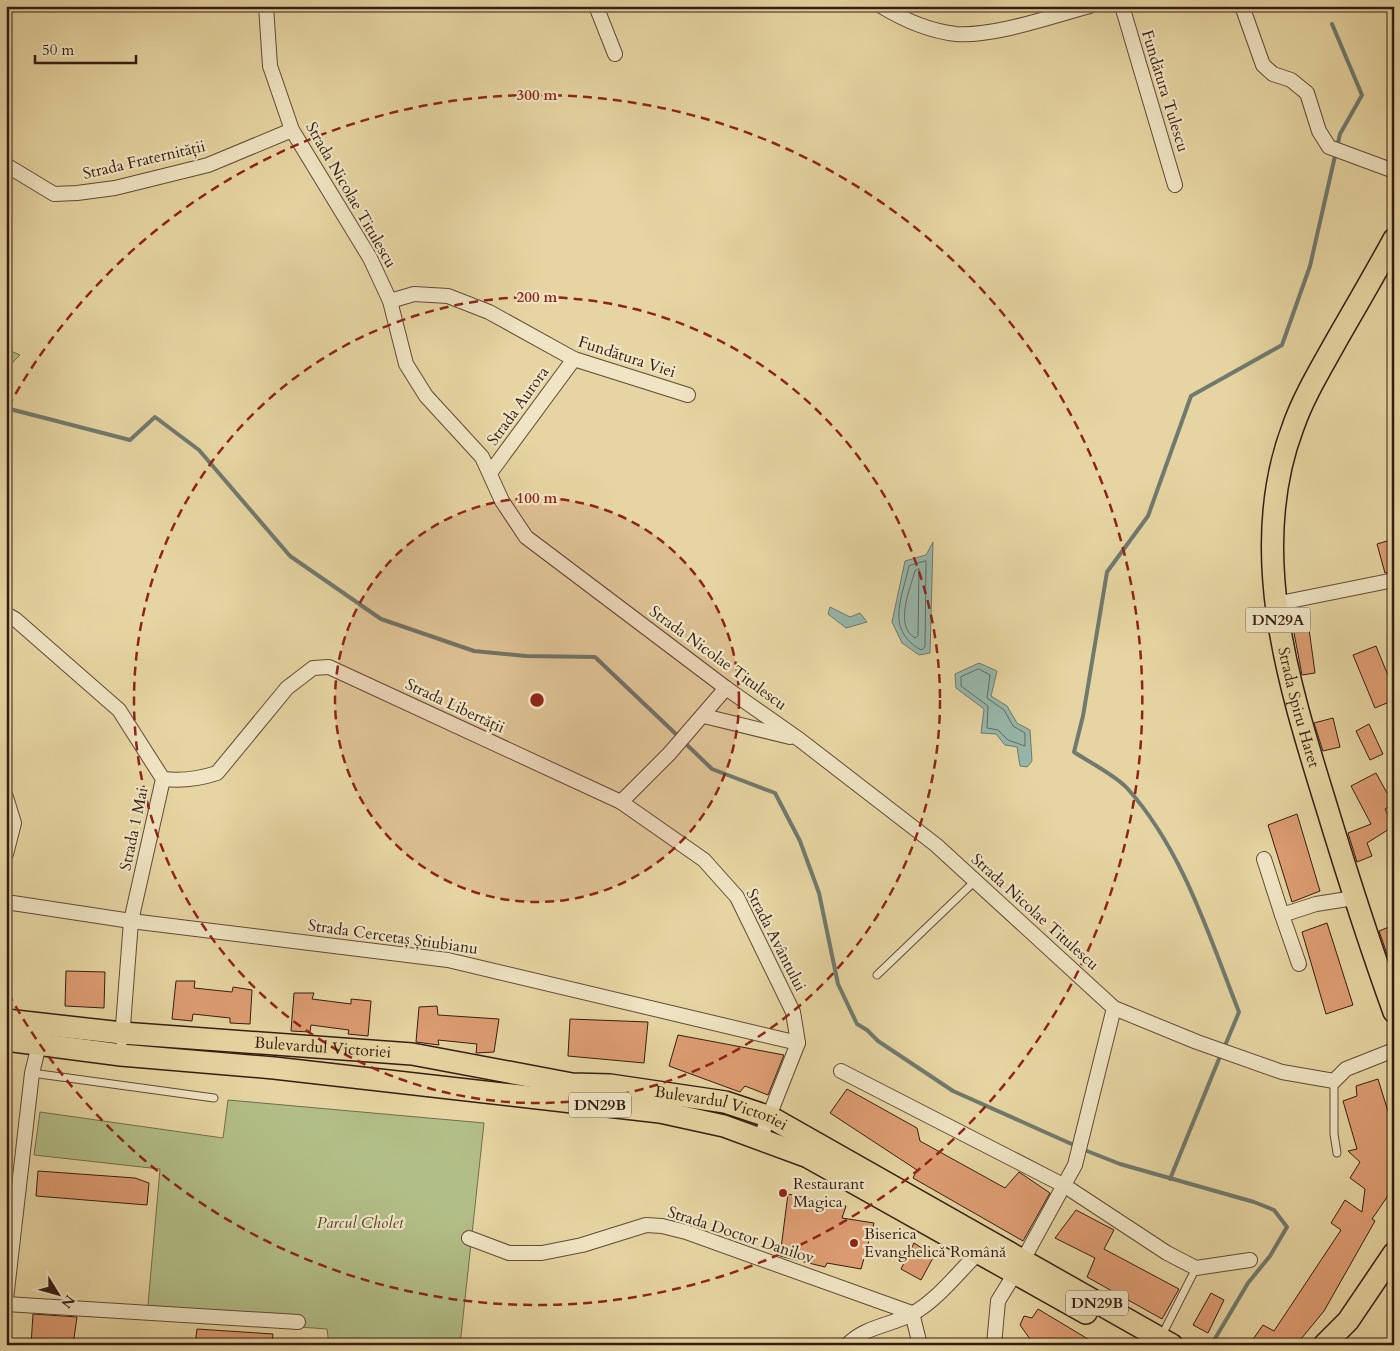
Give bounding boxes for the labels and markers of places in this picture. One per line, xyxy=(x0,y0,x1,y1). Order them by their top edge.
centre of rings xyxy=(528,691,546,709)
place label: Restaurant Magica xyxy=(793,1173,864,1213)
marker: Restaurant Magica xyxy=(777,1187,789,1199)
place label: Biserica Evanghelică Română xyxy=(864,1223,1006,1263)
marker: Biserica Evanghelică Română xyxy=(848,1237,860,1249)

